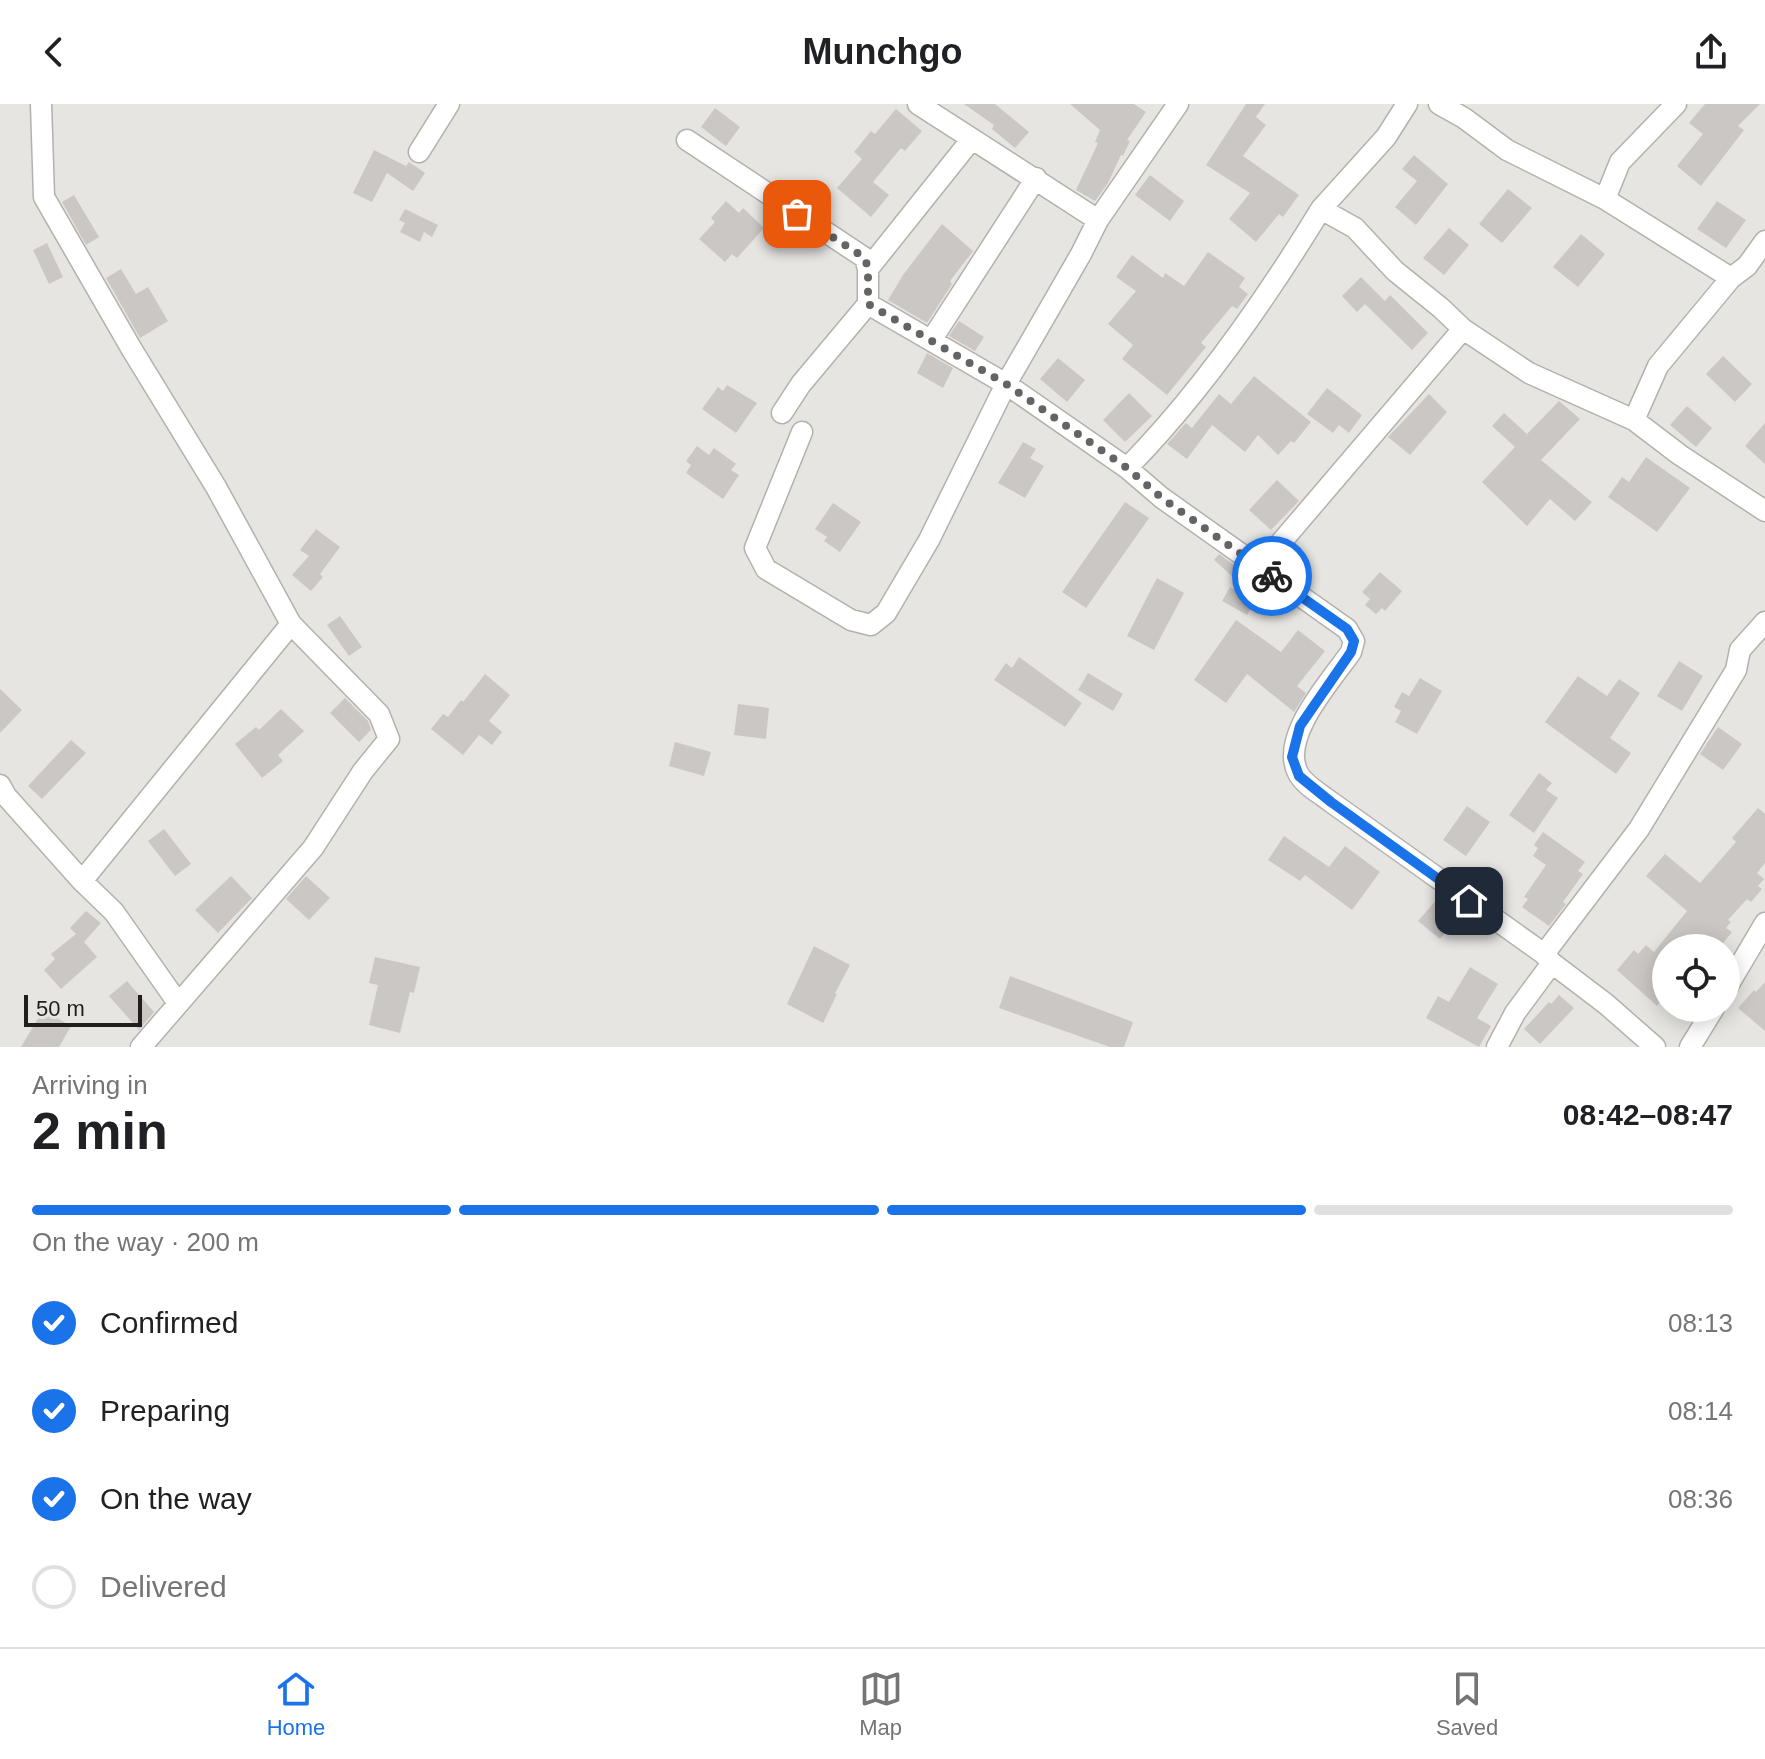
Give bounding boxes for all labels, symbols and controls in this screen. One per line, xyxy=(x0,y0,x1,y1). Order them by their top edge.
icon: back xyxy=(32,30,76,74)
icon: share xyxy=(1689,30,1733,74)
text: Munchgo xyxy=(803,31,962,72)
pin xyxy=(763,180,831,248)
icon: bag xyxy=(775,192,819,236)
courier xyxy=(1232,536,1312,616)
icon: bike xyxy=(1250,554,1294,598)
pin xyxy=(1435,867,1503,935)
icon: home xyxy=(1447,879,1491,923)
map controls xyxy=(1652,934,1740,1022)
button: locate xyxy=(1652,934,1740,1022)
scale bar xyxy=(24,991,142,1027)
text: 50 m xyxy=(36,996,85,1021)
text: Arriving in xyxy=(32,1070,148,1100)
text: 08:42–08:47 xyxy=(1563,1098,1733,1131)
text: 2 min xyxy=(32,1102,168,1160)
text: On the way · 200 m xyxy=(32,1227,259,1257)
icon: check xyxy=(32,1301,76,1345)
text: Confirmed xyxy=(100,1306,238,1339)
text: 08:13 xyxy=(1668,1308,1733,1338)
icon: check xyxy=(32,1389,76,1433)
text: Preparing xyxy=(100,1394,230,1427)
text: 08:14 xyxy=(1668,1396,1733,1426)
icon: check xyxy=(32,1477,76,1521)
text: On the way xyxy=(100,1482,252,1515)
text: 08:36 xyxy=(1668,1484,1733,1514)
text: Delivered xyxy=(100,1570,227,1603)
tab: Home xyxy=(267,1667,325,1741)
tab: Map xyxy=(859,1667,903,1741)
tab: Saved xyxy=(1436,1667,1498,1741)

